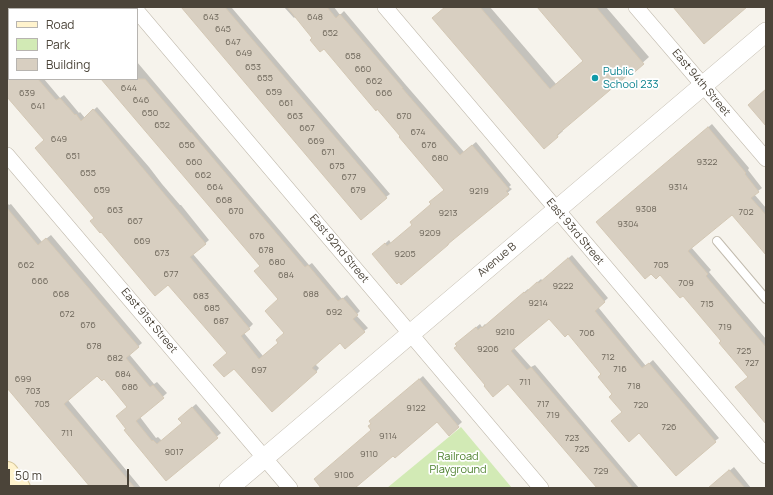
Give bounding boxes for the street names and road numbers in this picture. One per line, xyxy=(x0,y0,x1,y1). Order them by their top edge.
street label: East 94th Street xyxy=(669,47,733,119)
street label: East 93rd Street xyxy=(543,196,607,268)
street label: East 92nd Street xyxy=(307,212,371,286)
street label: Avenue B xyxy=(475,240,519,280)
street label: East 91st Street xyxy=(118,286,180,356)

